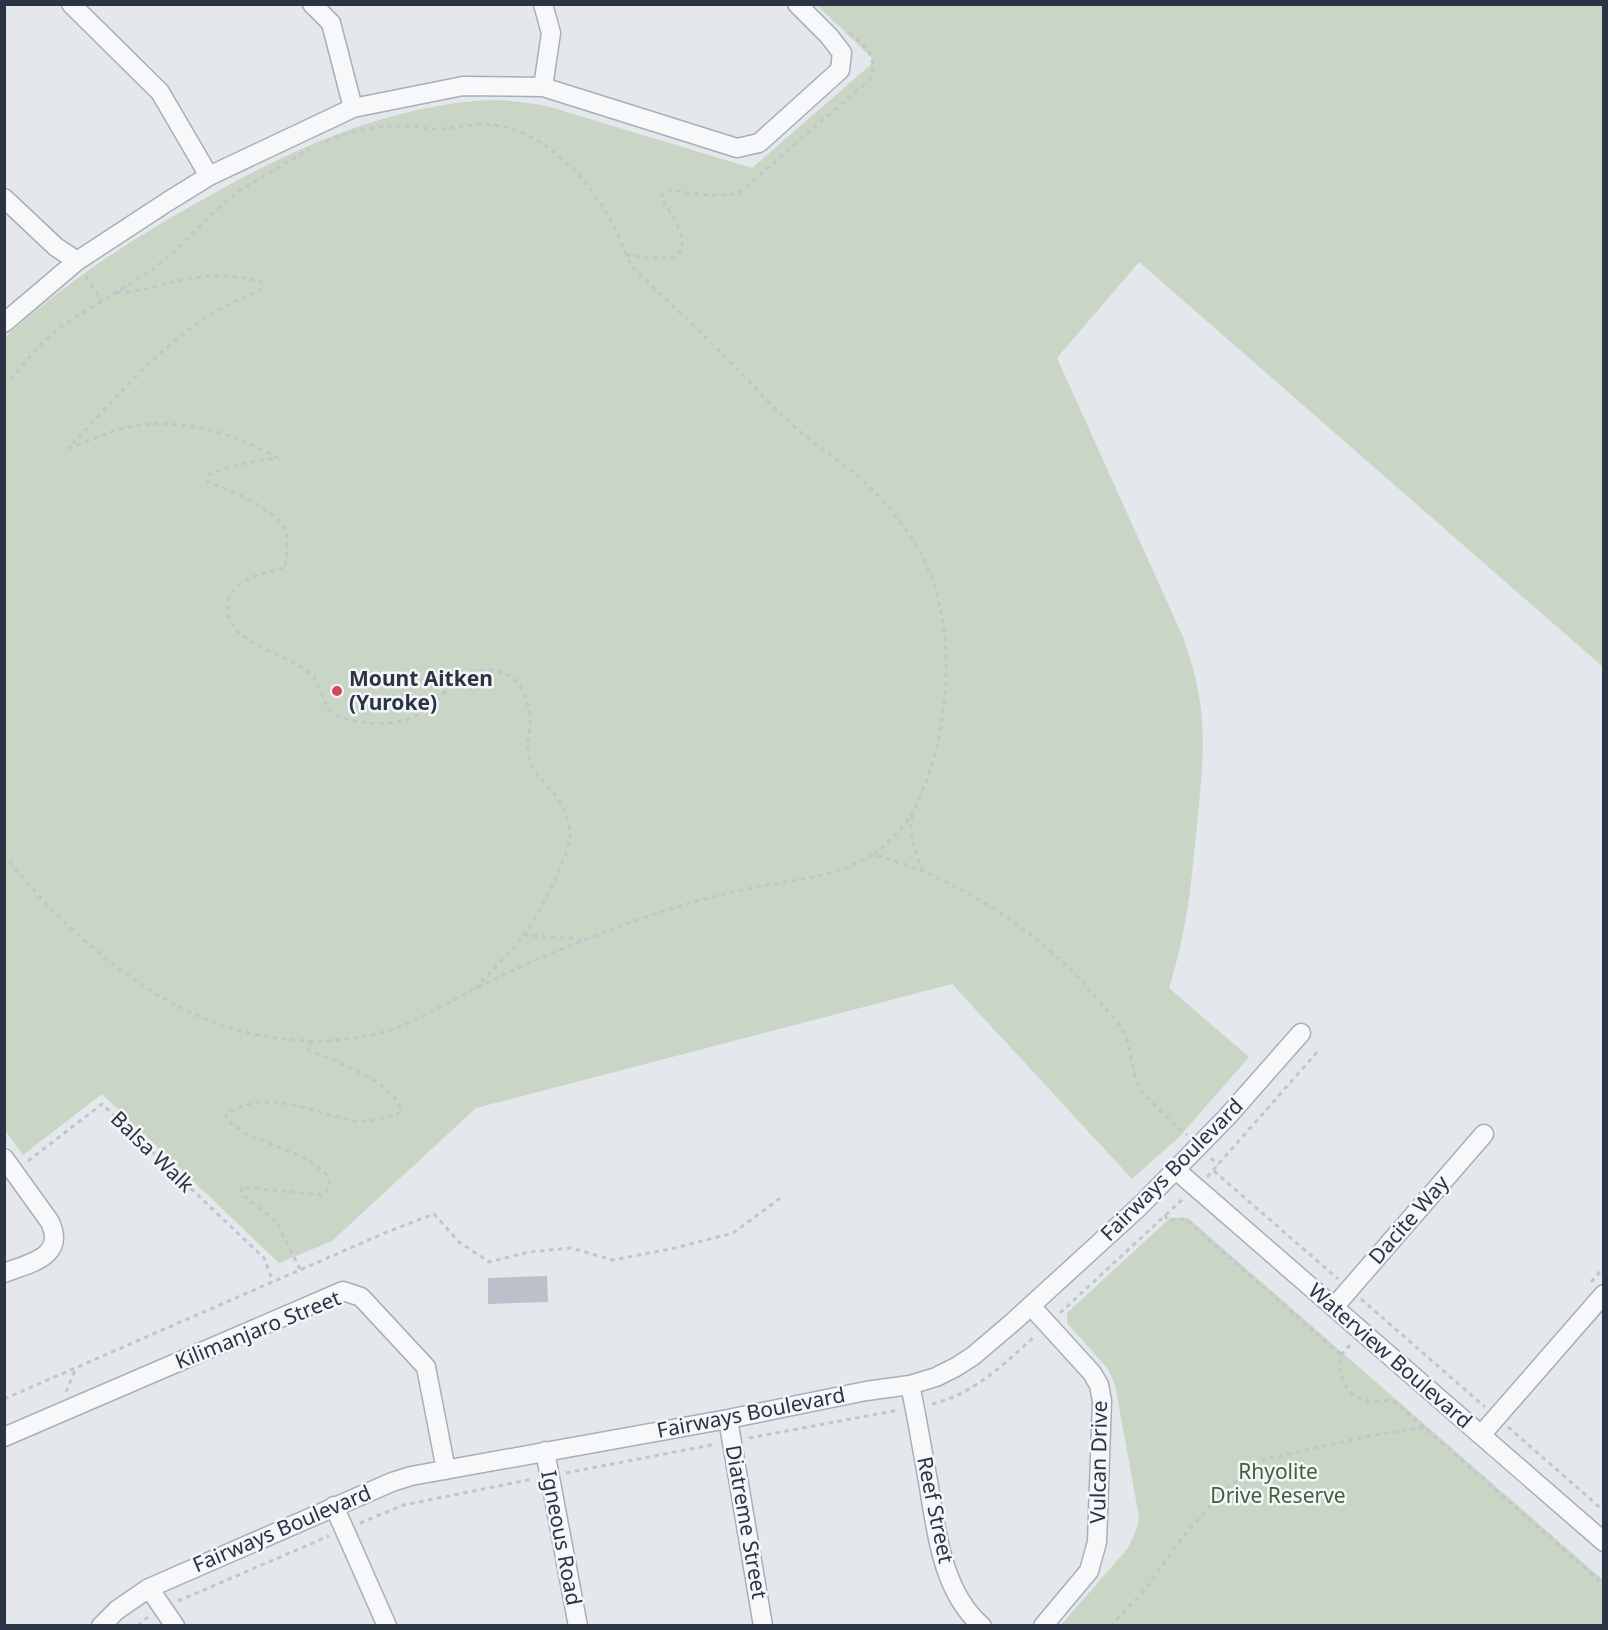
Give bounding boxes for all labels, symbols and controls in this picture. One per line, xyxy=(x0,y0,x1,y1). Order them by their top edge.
place label: Mount Aitken (Yuroke) xyxy=(349,664,493,716)
marker: Mount Aitken (Yuroke) xyxy=(330,684,344,698)
street label: Fairways Boulevard xyxy=(1094,1092,1249,1247)
street label: Balsa Walk xyxy=(105,1105,201,1199)
street label: Dacite Way xyxy=(1362,1169,1455,1270)
street label: Waterview Boulevard xyxy=(1303,1276,1478,1434)
street label: Kilimanjaro Street xyxy=(171,1283,345,1375)
street label: Fairways Boulevard xyxy=(654,1380,847,1444)
street label: Vulcan Drive xyxy=(1083,1400,1113,1524)
street label: Diatreme Street xyxy=(720,1443,774,1601)
street label: Reef Street xyxy=(911,1454,961,1566)
park label: Rhyolite Drive Reserve xyxy=(1210,1457,1346,1509)
street label: Igneous Road xyxy=(535,1468,589,1607)
street label: Fairways Boulevard xyxy=(188,1478,375,1578)

